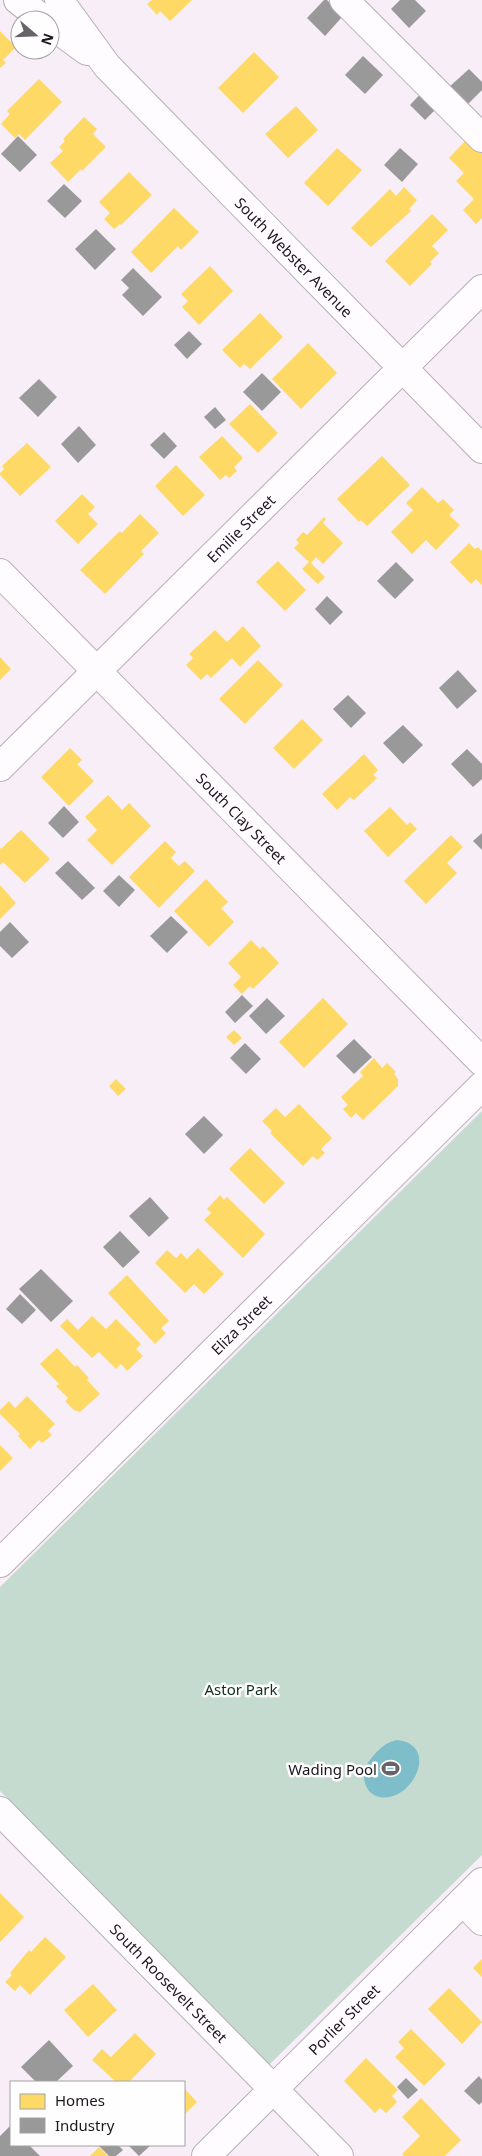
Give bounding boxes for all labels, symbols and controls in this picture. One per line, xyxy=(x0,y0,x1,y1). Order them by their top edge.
north arrow xyxy=(10,10,60,60)
text: N xyxy=(37,31,59,48)
street label: South Webster Avenue xyxy=(231,193,357,321)
street label: Emilie Street xyxy=(202,490,280,566)
street label: South Clay Street xyxy=(192,768,291,868)
street label: Eliza Street xyxy=(206,1290,276,1359)
park label: Astor Park xyxy=(204,1679,278,1699)
place label: Wading Pool xyxy=(288,1759,377,1779)
sports icon: Wading Pool xyxy=(381,1759,401,1779)
street label: South Roosevelt Street xyxy=(106,1919,232,2047)
street label: Porlier Street xyxy=(304,1979,384,2059)
legend xyxy=(10,2081,185,2146)
text: Homes xyxy=(55,2090,105,2110)
text: Industry xyxy=(55,2115,115,2135)

